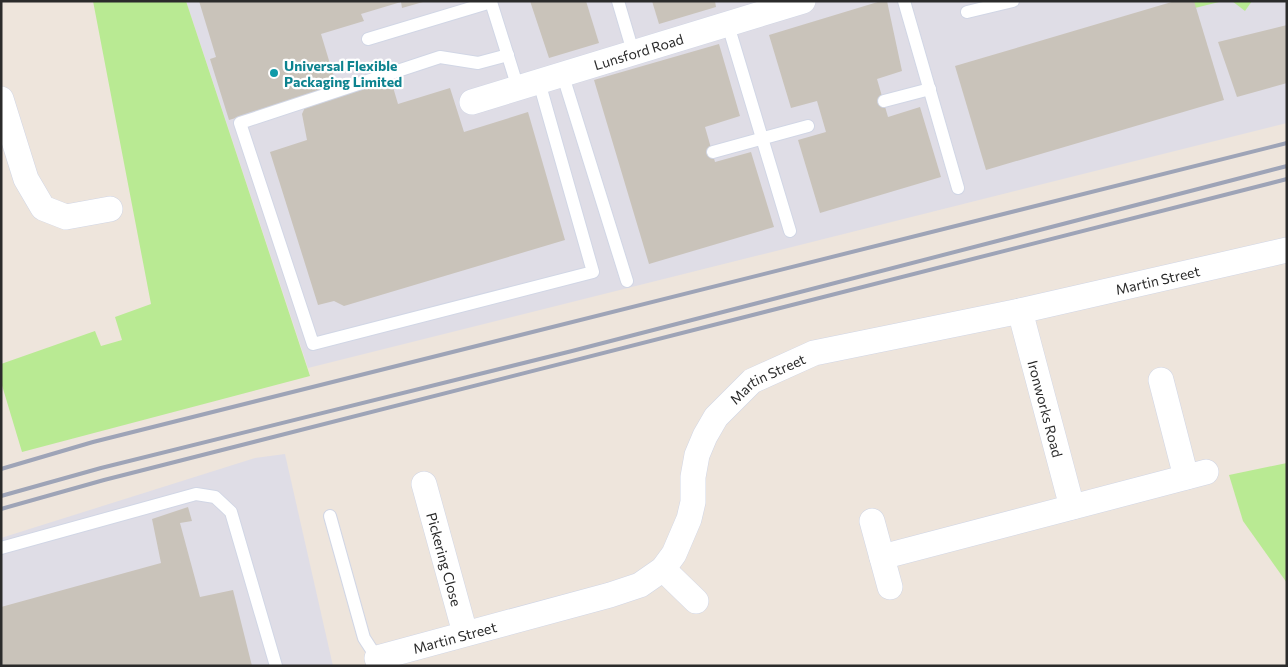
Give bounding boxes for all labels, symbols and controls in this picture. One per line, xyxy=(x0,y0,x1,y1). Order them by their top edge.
street label: Lunsford Road xyxy=(592,30,685,73)
place label: Universal Flexible Packaging Limited xyxy=(284,57,402,90)
marker: Universal Flexible Packaging Limited xyxy=(268,67,280,79)
street label: Martin Street xyxy=(1114,262,1202,297)
street label: Martin Street xyxy=(726,350,808,407)
street label: Ironworks Road xyxy=(1025,358,1067,459)
street label: Pickering Close xyxy=(424,510,466,608)
street label: Martin Street xyxy=(411,618,499,656)

